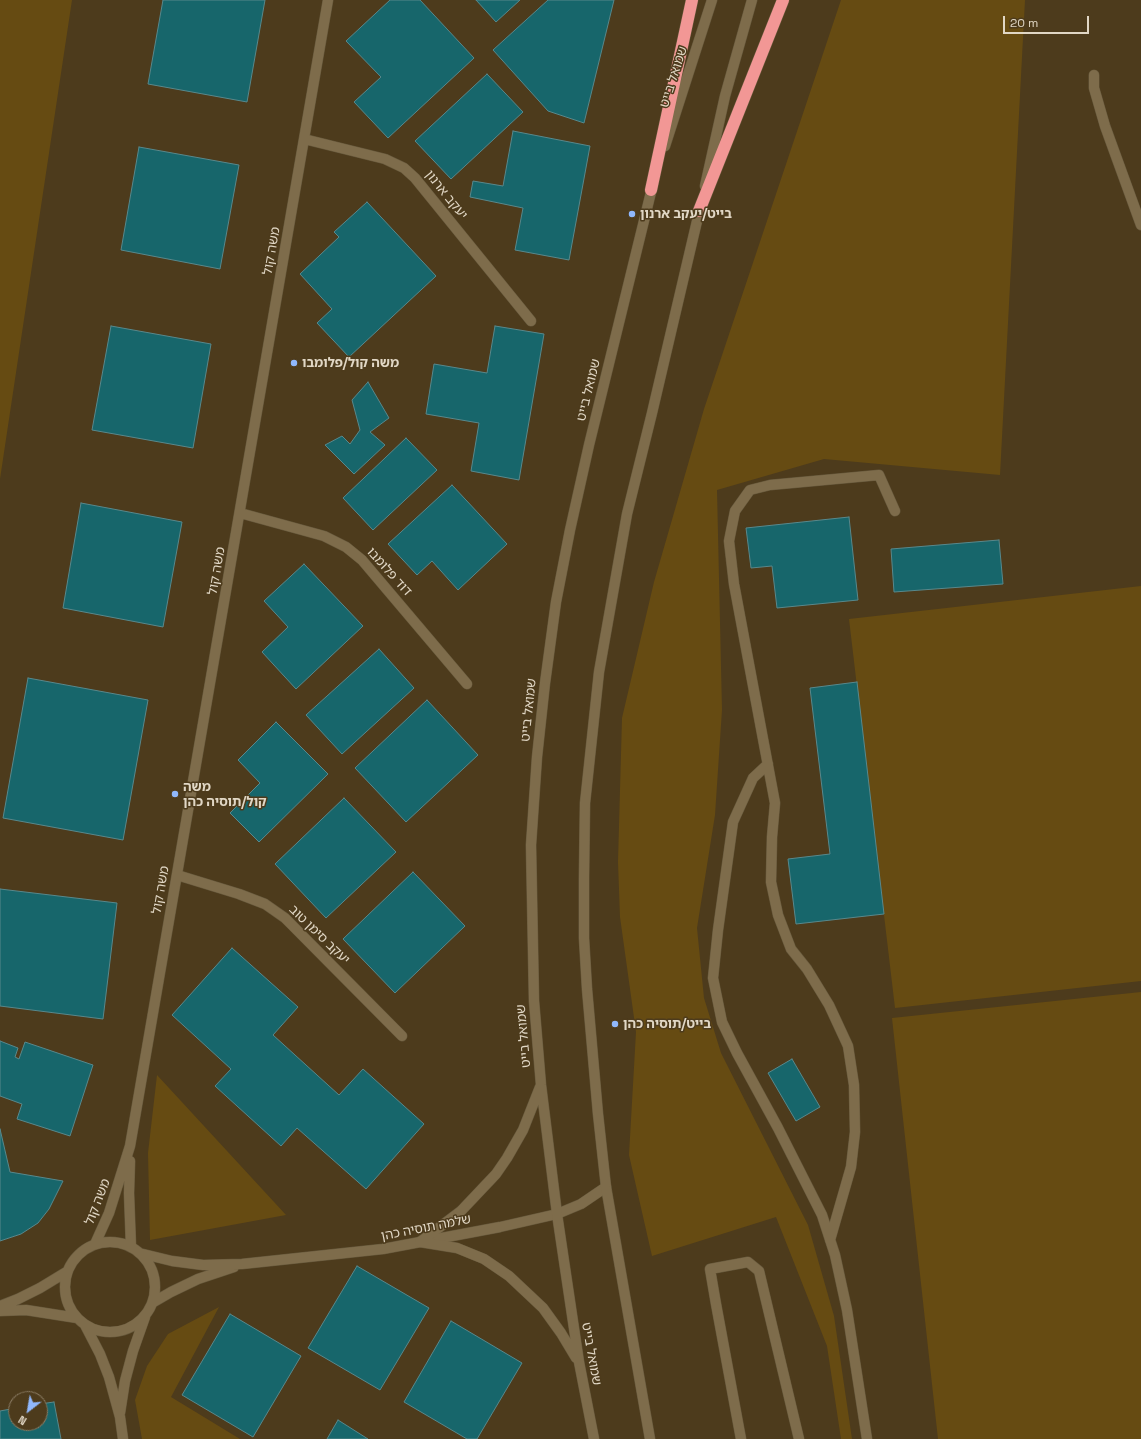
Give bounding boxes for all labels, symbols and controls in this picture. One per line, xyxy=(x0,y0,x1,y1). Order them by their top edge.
scale bar xyxy=(1005,8,1091,34)
text: 20 m xyxy=(1010,15,1038,31)
street label: שמואל בייט xyxy=(657,44,691,110)
street label: יעקב ארנון xyxy=(421,167,471,223)
place label: בייט/יעקב ארנון xyxy=(640,206,732,222)
marker: בייט/יעקב ארנון xyxy=(627,209,637,219)
street label: משה קול xyxy=(260,226,284,276)
place label: משה קול/פלומבו xyxy=(302,355,399,371)
street label: שמואל בייט xyxy=(574,357,604,423)
marker: משה קול/פלומבו xyxy=(289,358,299,368)
street label: דוד פלומבו xyxy=(363,545,415,599)
street label: משה קול xyxy=(205,546,229,596)
street label: שמואל בייט xyxy=(518,678,540,742)
place label: משה קול/תוסיה כהן xyxy=(183,779,267,810)
marker: משה קול/תוסיה כהן xyxy=(170,789,180,799)
street label: משה קול xyxy=(149,865,173,915)
street label: יעקב סימן טוב xyxy=(285,902,353,968)
street label: שמואל בייט xyxy=(513,1004,535,1068)
place label: בייט/תוסיה כהן xyxy=(623,1016,711,1032)
marker: בייט/תוסיה כהן xyxy=(610,1019,620,1029)
street label: משה קול xyxy=(82,1177,114,1227)
street label: שלמה תוסיה כהן xyxy=(380,1212,472,1244)
street label: שמואל בייט xyxy=(578,1321,604,1387)
north arrow xyxy=(8,1391,48,1431)
text: N xyxy=(16,1413,29,1428)

